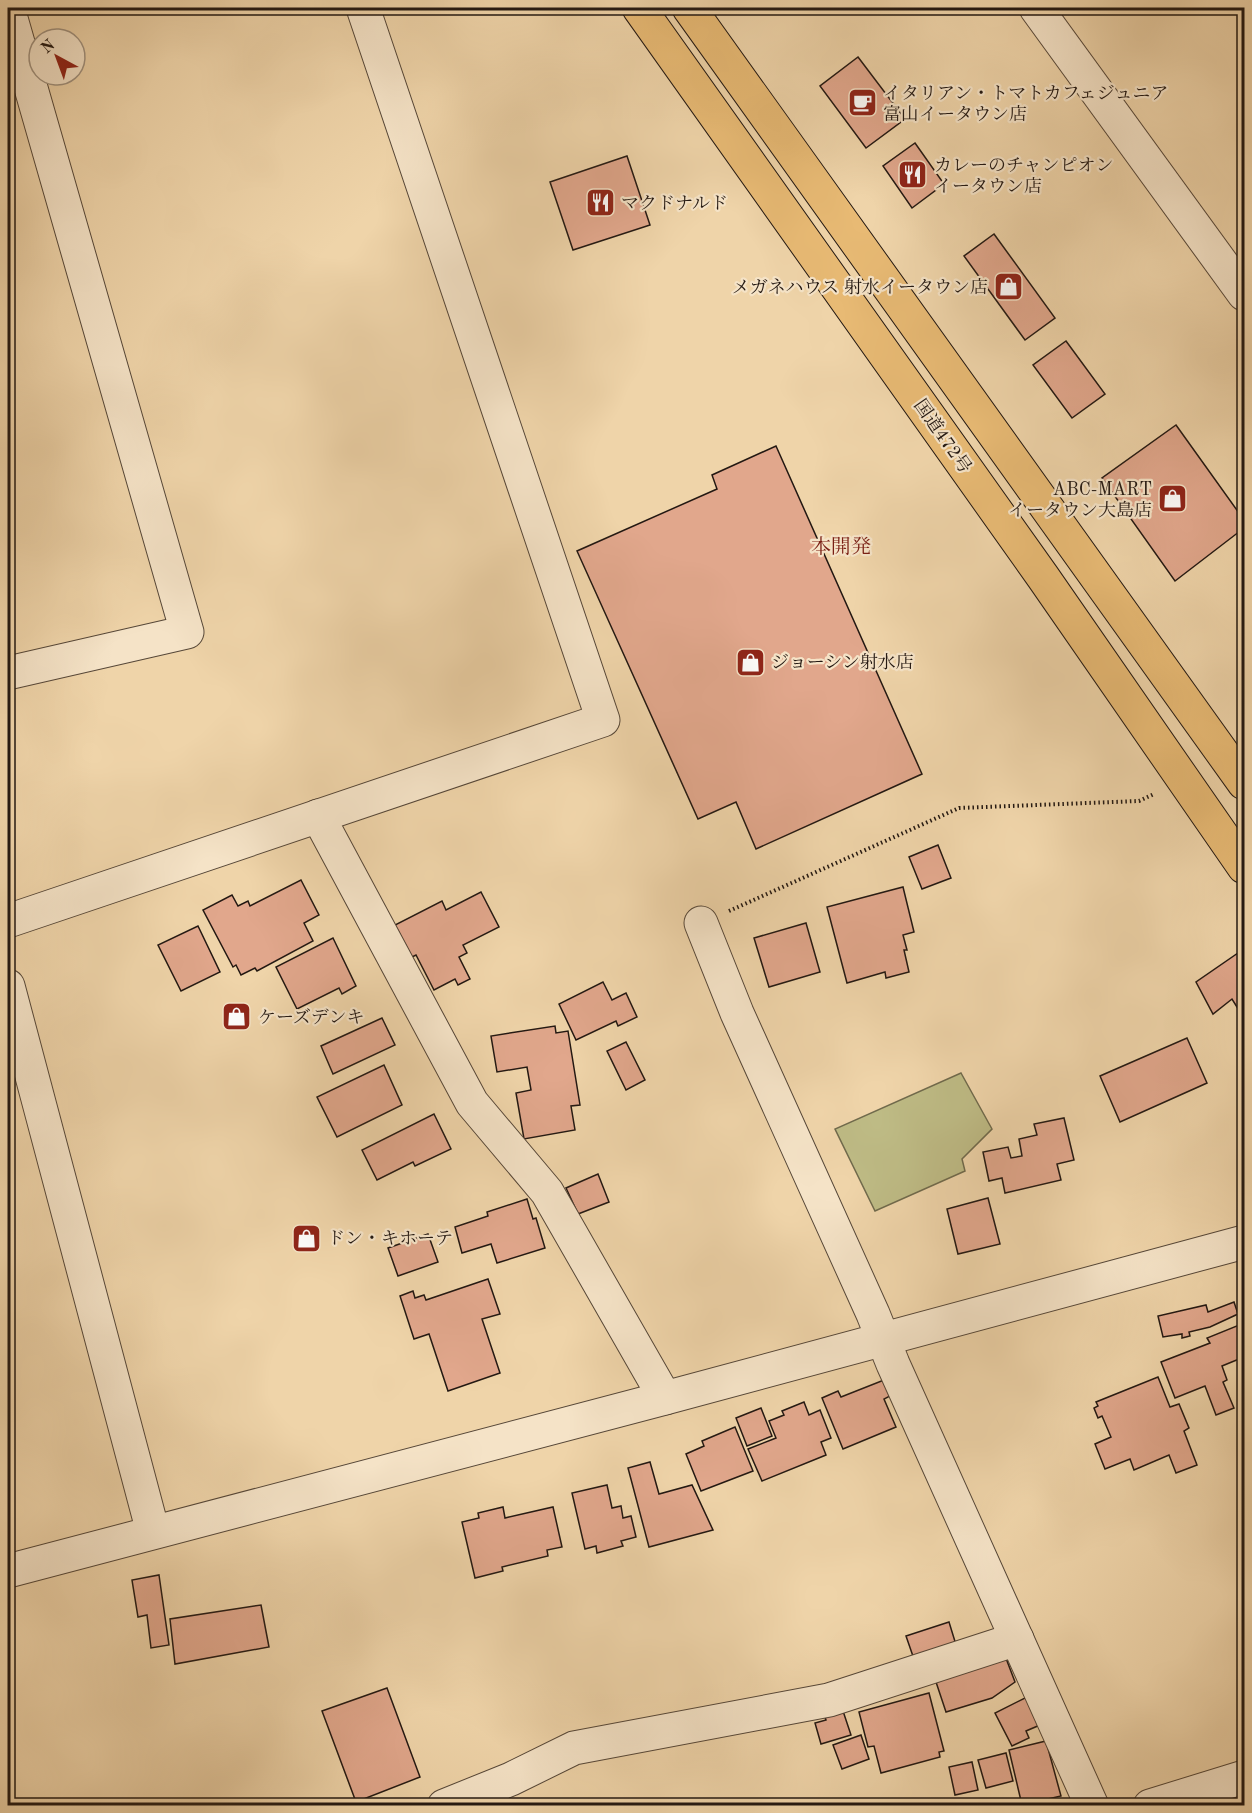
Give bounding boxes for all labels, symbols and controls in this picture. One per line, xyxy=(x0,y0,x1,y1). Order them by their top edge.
north arrow xyxy=(27,27,87,87)
text: N xyxy=(39,37,59,57)
place label: イタリアン・トマトカフェジュニア 富山イータウン店 xyxy=(883,84,1168,124)
cafe icon: イタリアン・トマトカフェジュニア 富山イータウン店 xyxy=(846,87,878,119)
place label: カレーのチャンピオン イータウン店 xyxy=(934,157,1113,196)
restaurant icon: カレーのチャンピオン イータウン店 xyxy=(897,159,929,191)
restaurant icon: マクドナルド xyxy=(584,187,616,219)
place label: マクドナルド xyxy=(621,195,728,213)
shop icon: メガネハウス 射水イータウン店 xyxy=(993,271,1025,303)
place label: メガネハウス 射水イータウン店 xyxy=(732,277,988,297)
street label: 国道472号 xyxy=(910,395,976,477)
place label: ABC-MART イータウン大島店 xyxy=(1008,481,1152,520)
shop icon: ABC-MART イータウン大島店 xyxy=(1157,483,1189,515)
district label: 本開発 xyxy=(811,536,871,558)
shop icon: ジョーシン射水店 xyxy=(734,646,766,678)
place label: ジョーシン射水店 xyxy=(771,652,914,672)
shop icon: ケーズデンキ xyxy=(221,1001,253,1033)
place label: ケーズデンキ xyxy=(258,1008,364,1027)
shop icon: ドン・キホーテ xyxy=(290,1222,322,1254)
place label: ドン・キホーテ xyxy=(327,1230,453,1248)

